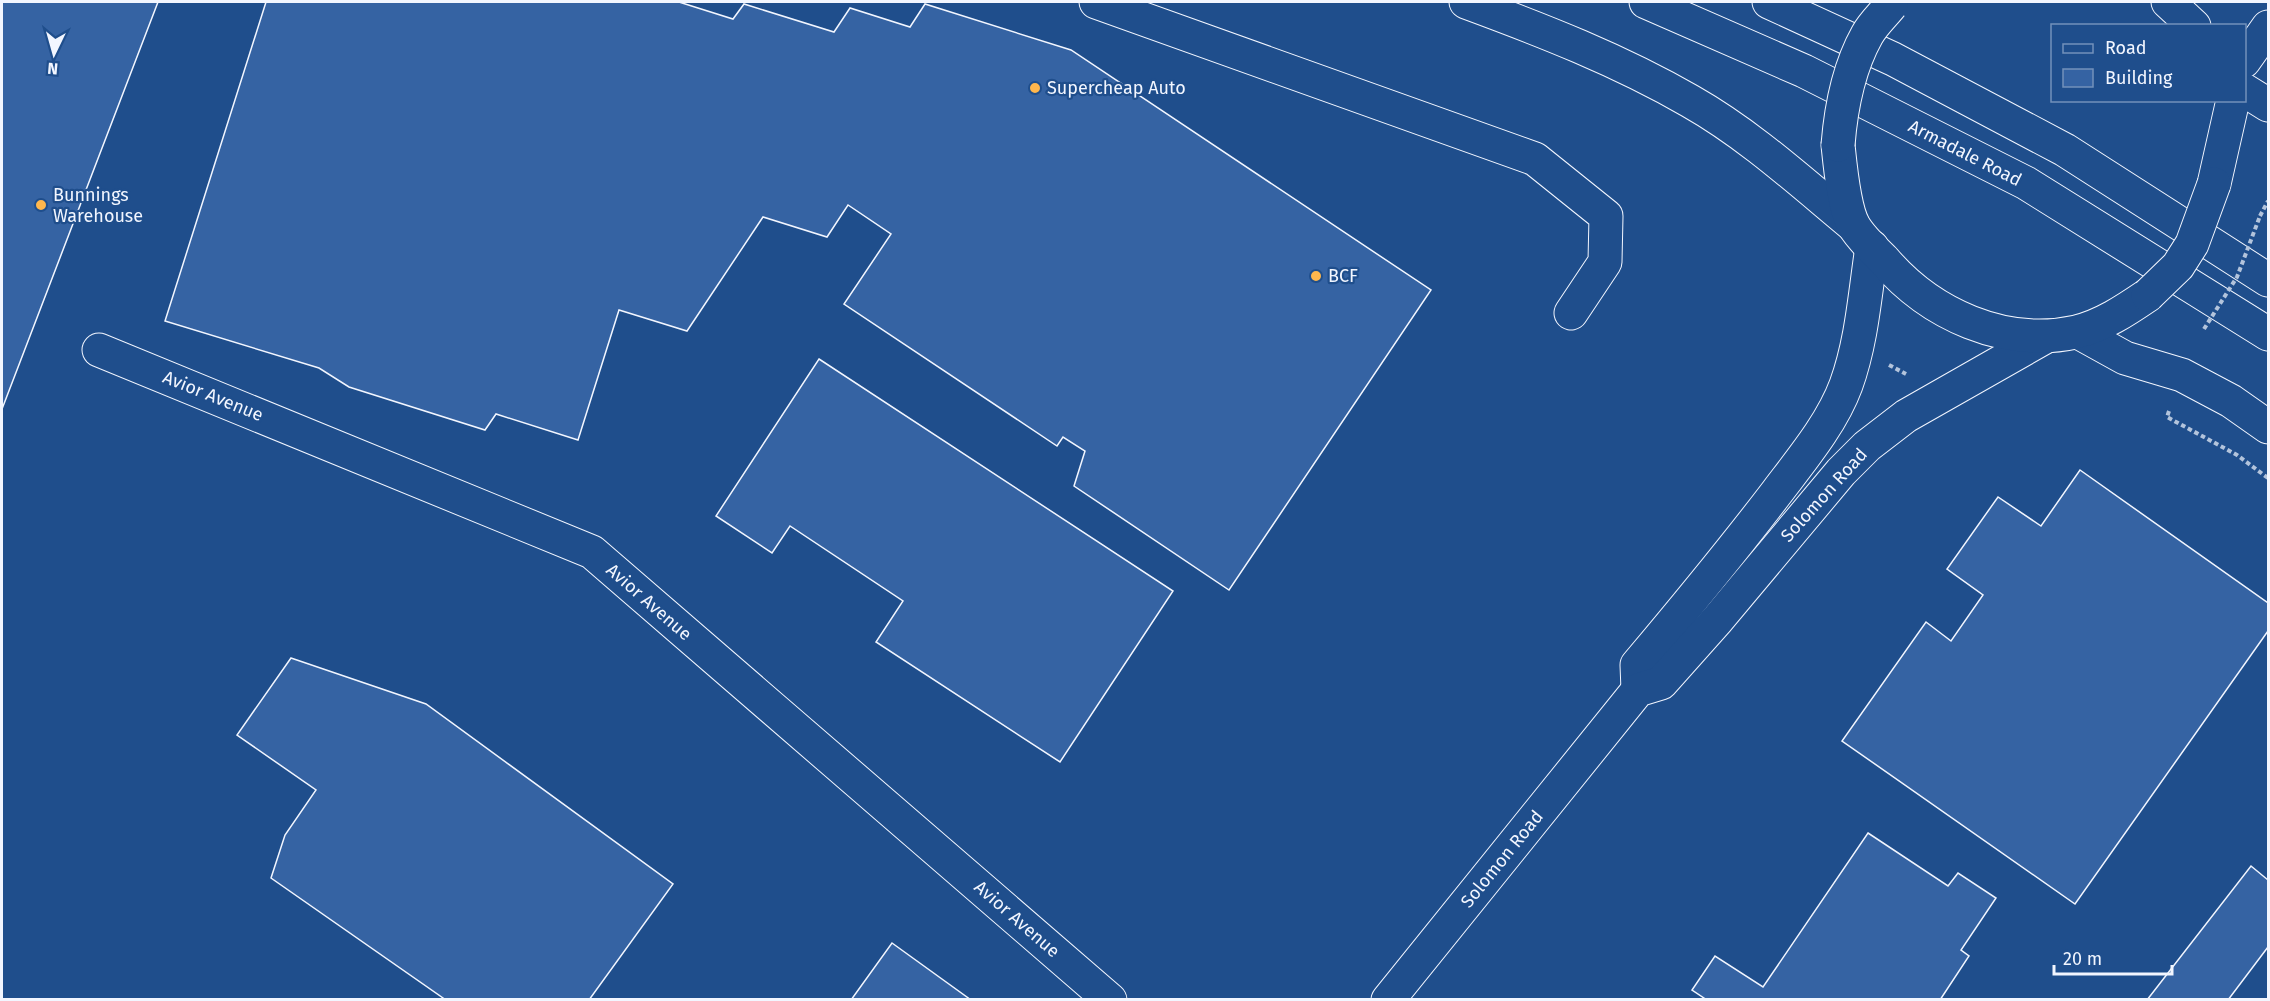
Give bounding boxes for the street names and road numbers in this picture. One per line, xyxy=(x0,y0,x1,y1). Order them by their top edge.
street label: Armadale Road xyxy=(1905,115,2025,191)
street label: Avior Avenue xyxy=(160,366,266,426)
street label: Solomon Road xyxy=(1776,443,1872,547)
street label: Avior Avenue xyxy=(602,559,696,645)
street label: Solomon Road xyxy=(1456,806,1548,912)
street label: Avior Avenue xyxy=(970,876,1064,962)

